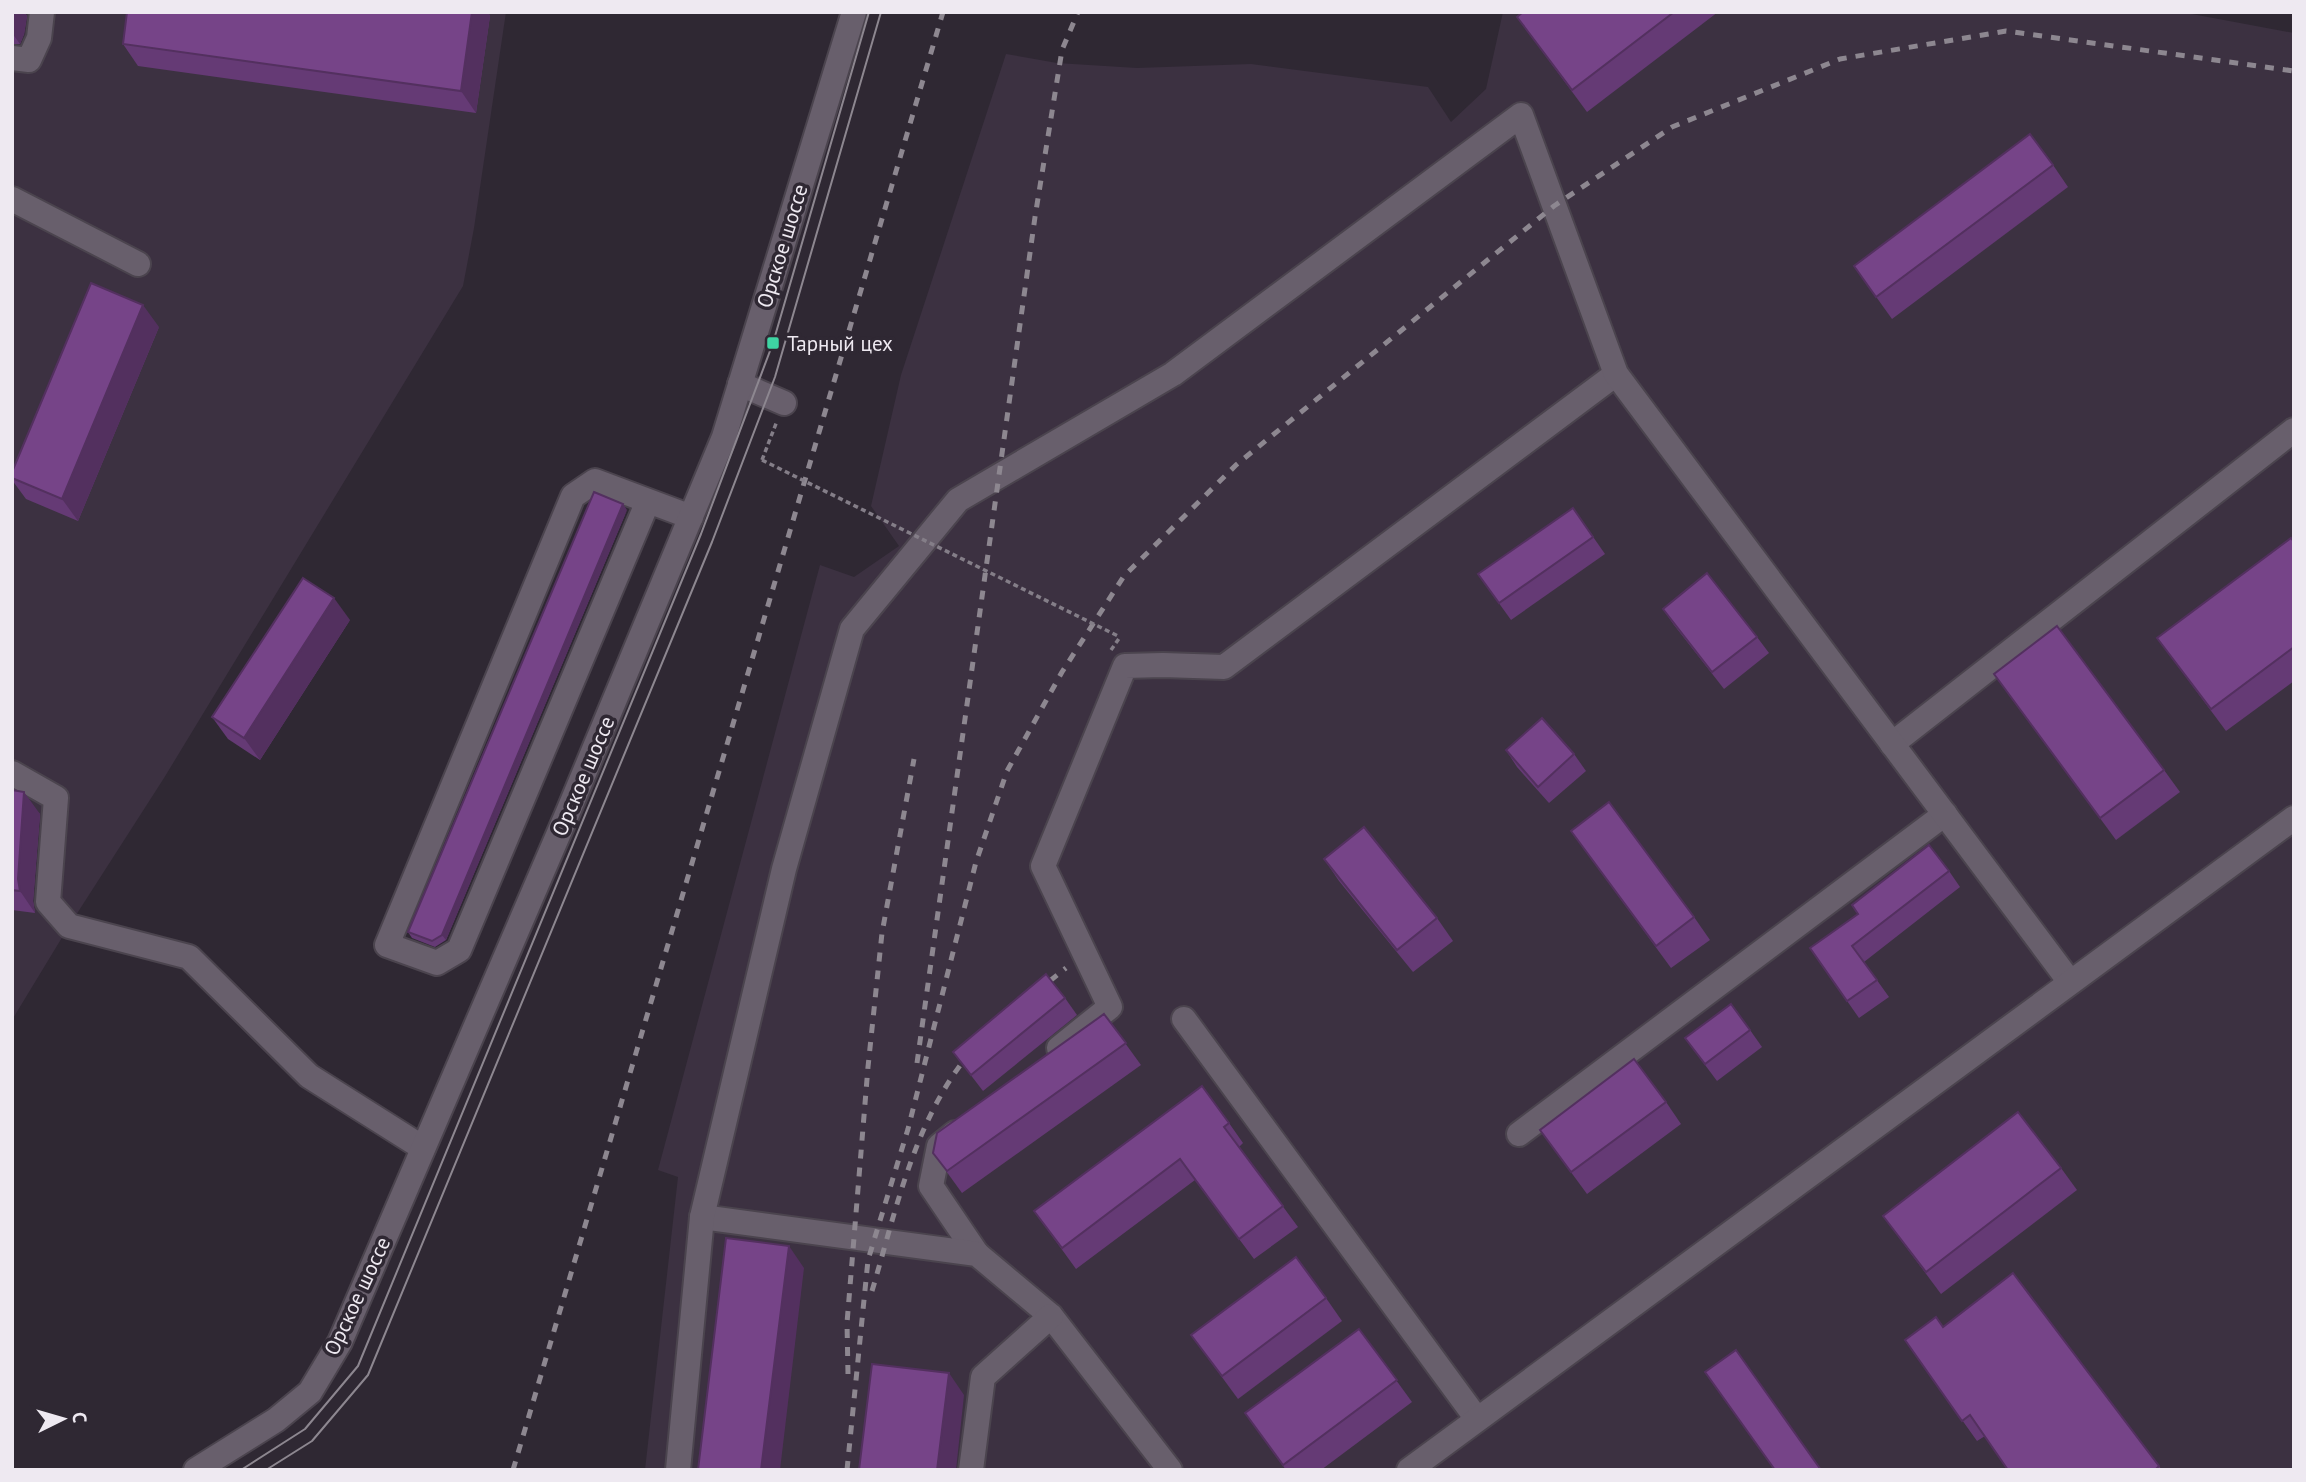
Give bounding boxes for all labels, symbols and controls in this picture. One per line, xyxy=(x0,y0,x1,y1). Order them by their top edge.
street label: Орское шоссе xyxy=(750,181,814,311)
place label: Тарный цех xyxy=(787,330,893,357)
marker: Тарный цех xyxy=(765,335,781,351)
street label: Орское шоссе xyxy=(546,712,620,840)
street label: Орское шоссе xyxy=(318,1232,396,1360)
north arrow xyxy=(28,1384,98,1454)
text: С xyxy=(68,1411,92,1424)

